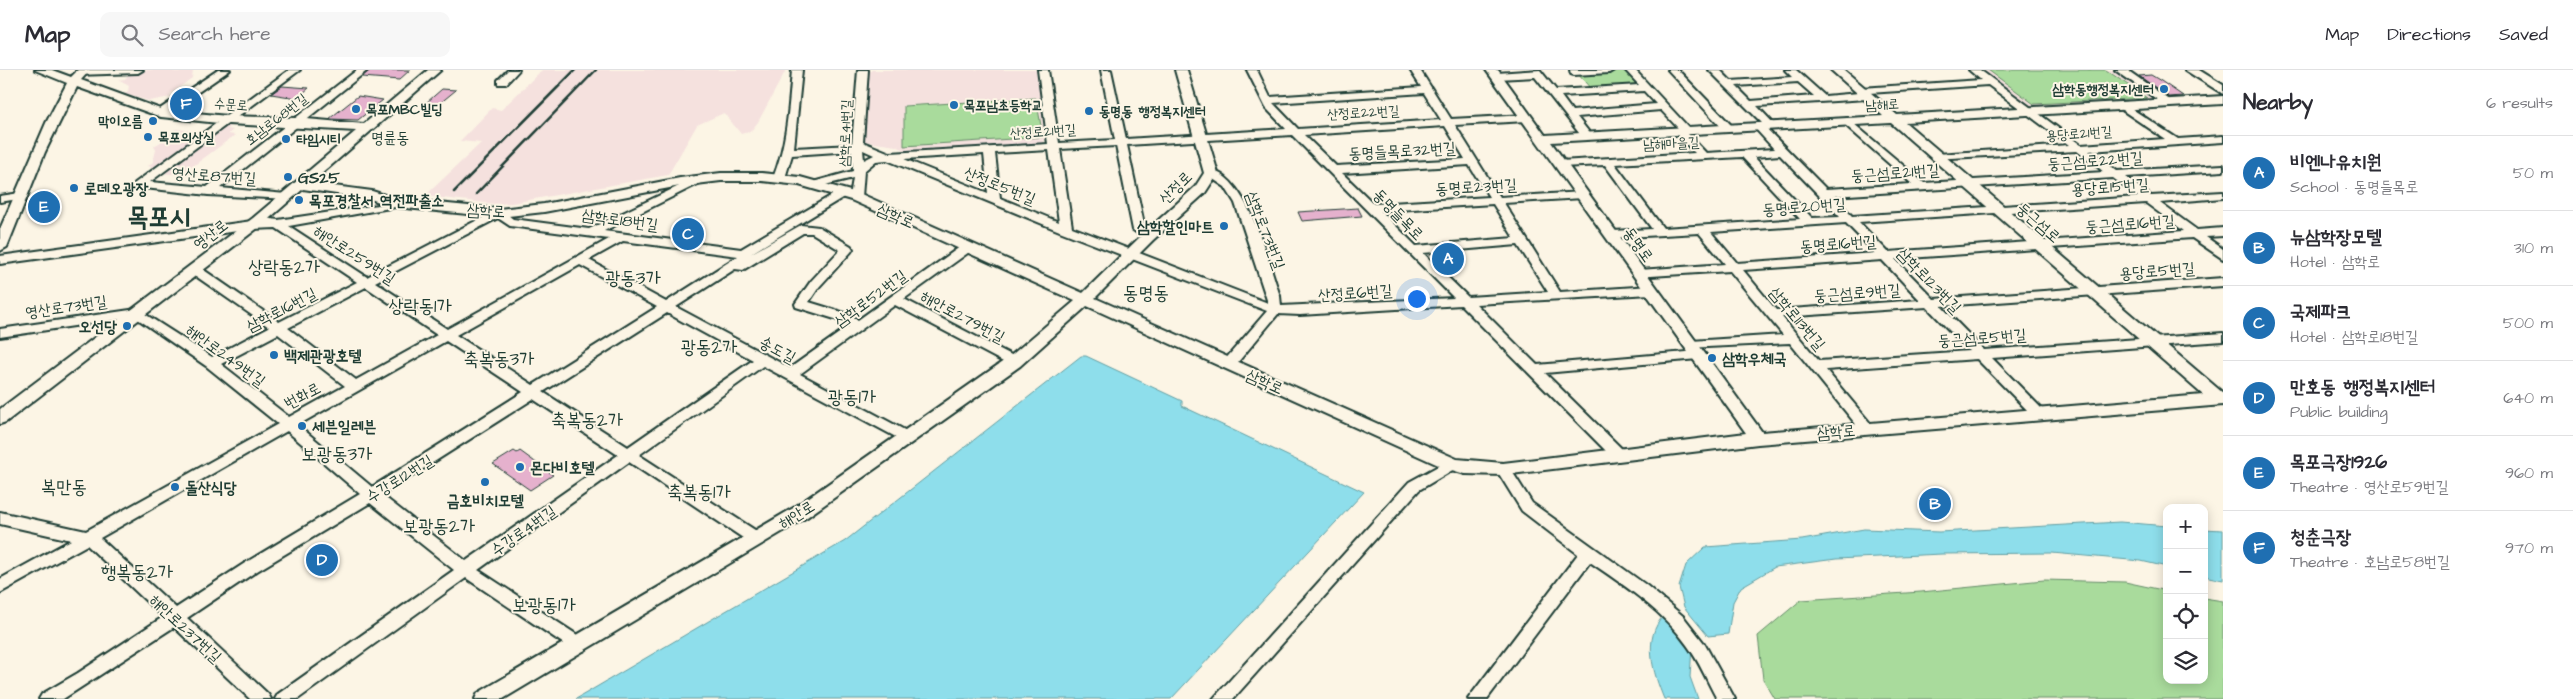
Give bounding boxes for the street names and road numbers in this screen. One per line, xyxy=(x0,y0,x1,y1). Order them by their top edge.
street label: 호남로68번길 xyxy=(241,89,313,151)
street label: 수문로 xyxy=(213,94,248,116)
street label: 남해로 xyxy=(1865,94,1899,116)
street label: 삼학로41번길 xyxy=(835,98,857,167)
street label: 산정로22번길 xyxy=(1326,101,1400,125)
street label: 산정로21번길 xyxy=(1009,120,1077,144)
street label: 용당로21번길 xyxy=(2045,122,2113,146)
street label: 남해마을길 xyxy=(1642,132,1700,155)
street label: 동명들목로32번길 xyxy=(1348,137,1456,165)
street label: 둥근섬로22번길 xyxy=(2047,147,2144,175)
street label: 둥근섬로21번길 xyxy=(1850,159,1940,187)
street label: 영산로87번길 xyxy=(171,162,257,190)
street label: 산정로5번길 xyxy=(960,162,1039,210)
street label: 산정로 xyxy=(1154,166,1197,209)
street label: 용당로15번길 xyxy=(2071,173,2150,201)
street label: 동명로23번길 xyxy=(1435,174,1518,200)
street label: 동명들목로 xyxy=(1368,184,1429,245)
street label: 삼학로73번길 xyxy=(1240,188,1290,273)
street label: 동명로20번길 xyxy=(1762,193,1847,221)
street label: 삼학로 xyxy=(873,198,918,234)
street label: 둥근섬로 xyxy=(2012,198,2065,248)
street label: 삼학로 xyxy=(466,199,506,223)
street label: 삼학로18번길 xyxy=(580,204,660,236)
street label: 둥근섬로16번길 xyxy=(2085,210,2176,238)
street label: 영산로 xyxy=(189,214,233,255)
street label: 해안로259번길 xyxy=(309,220,400,290)
street label: 동명로 xyxy=(1618,222,1658,267)
street label: 동명로16번길 xyxy=(1799,230,1877,258)
street label: 삼학로123번길 xyxy=(1892,243,1966,319)
street label: 용당로5번길 xyxy=(2119,257,2196,285)
street label: 삼학로52번길 xyxy=(830,265,911,333)
street label: 산정로6번길 xyxy=(1317,279,1393,307)
street label: 둥근섬로9번길 xyxy=(1813,279,1901,307)
street label: 삼학로113번길 xyxy=(1764,282,1830,355)
street label: 삼학로16번길 xyxy=(242,283,321,337)
street label: 해안로279번길 xyxy=(917,285,1009,348)
street label: 영산로73번길 xyxy=(24,290,109,324)
street label: 해안로249번길 xyxy=(181,319,270,392)
street label: 둥근섬로5번길 xyxy=(1937,324,2027,352)
street label: 송도길 xyxy=(755,331,800,369)
street label: 삼학로 xyxy=(1242,364,1287,400)
street label: 번화로 xyxy=(280,377,325,415)
street label: 삼학로 xyxy=(1816,419,1856,445)
street label: 수강로12번길 xyxy=(362,449,438,508)
street label: 해안로 xyxy=(774,495,819,534)
street label: 수강로4번길 xyxy=(486,500,561,561)
street label: 해안로237번길 xyxy=(144,589,226,668)

